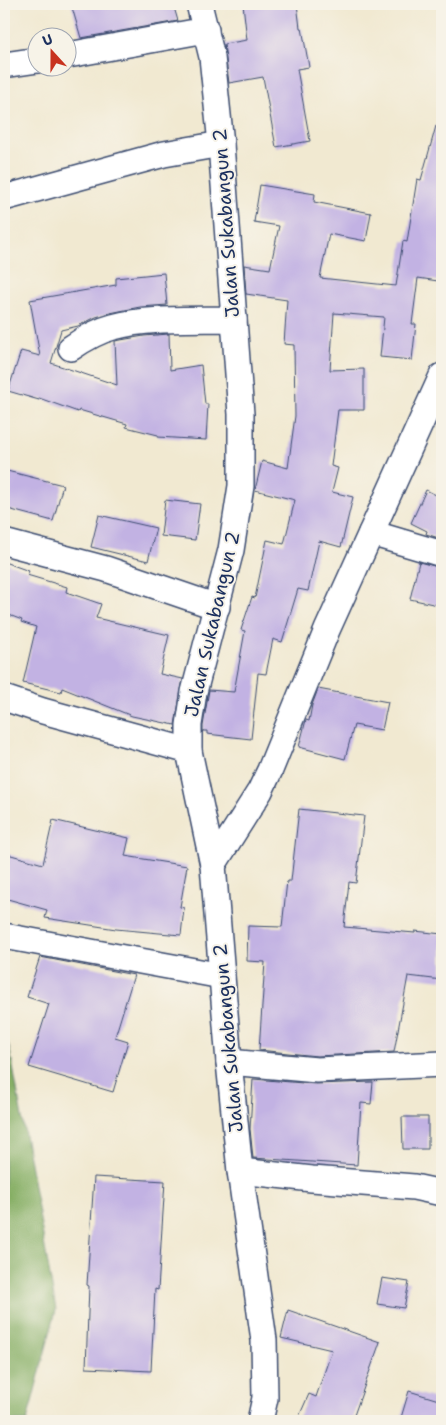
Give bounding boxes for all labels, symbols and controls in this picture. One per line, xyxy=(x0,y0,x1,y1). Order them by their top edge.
north arrow xyxy=(28,28,78,78)
text: U xyxy=(40,30,55,50)
street label: Jalan Sukabangun 2 xyxy=(207,127,245,319)
street label: Jalan Sukabangun 2 xyxy=(178,529,246,719)
street label: Jalan Sukabangun 2 xyxy=(207,942,249,1134)

